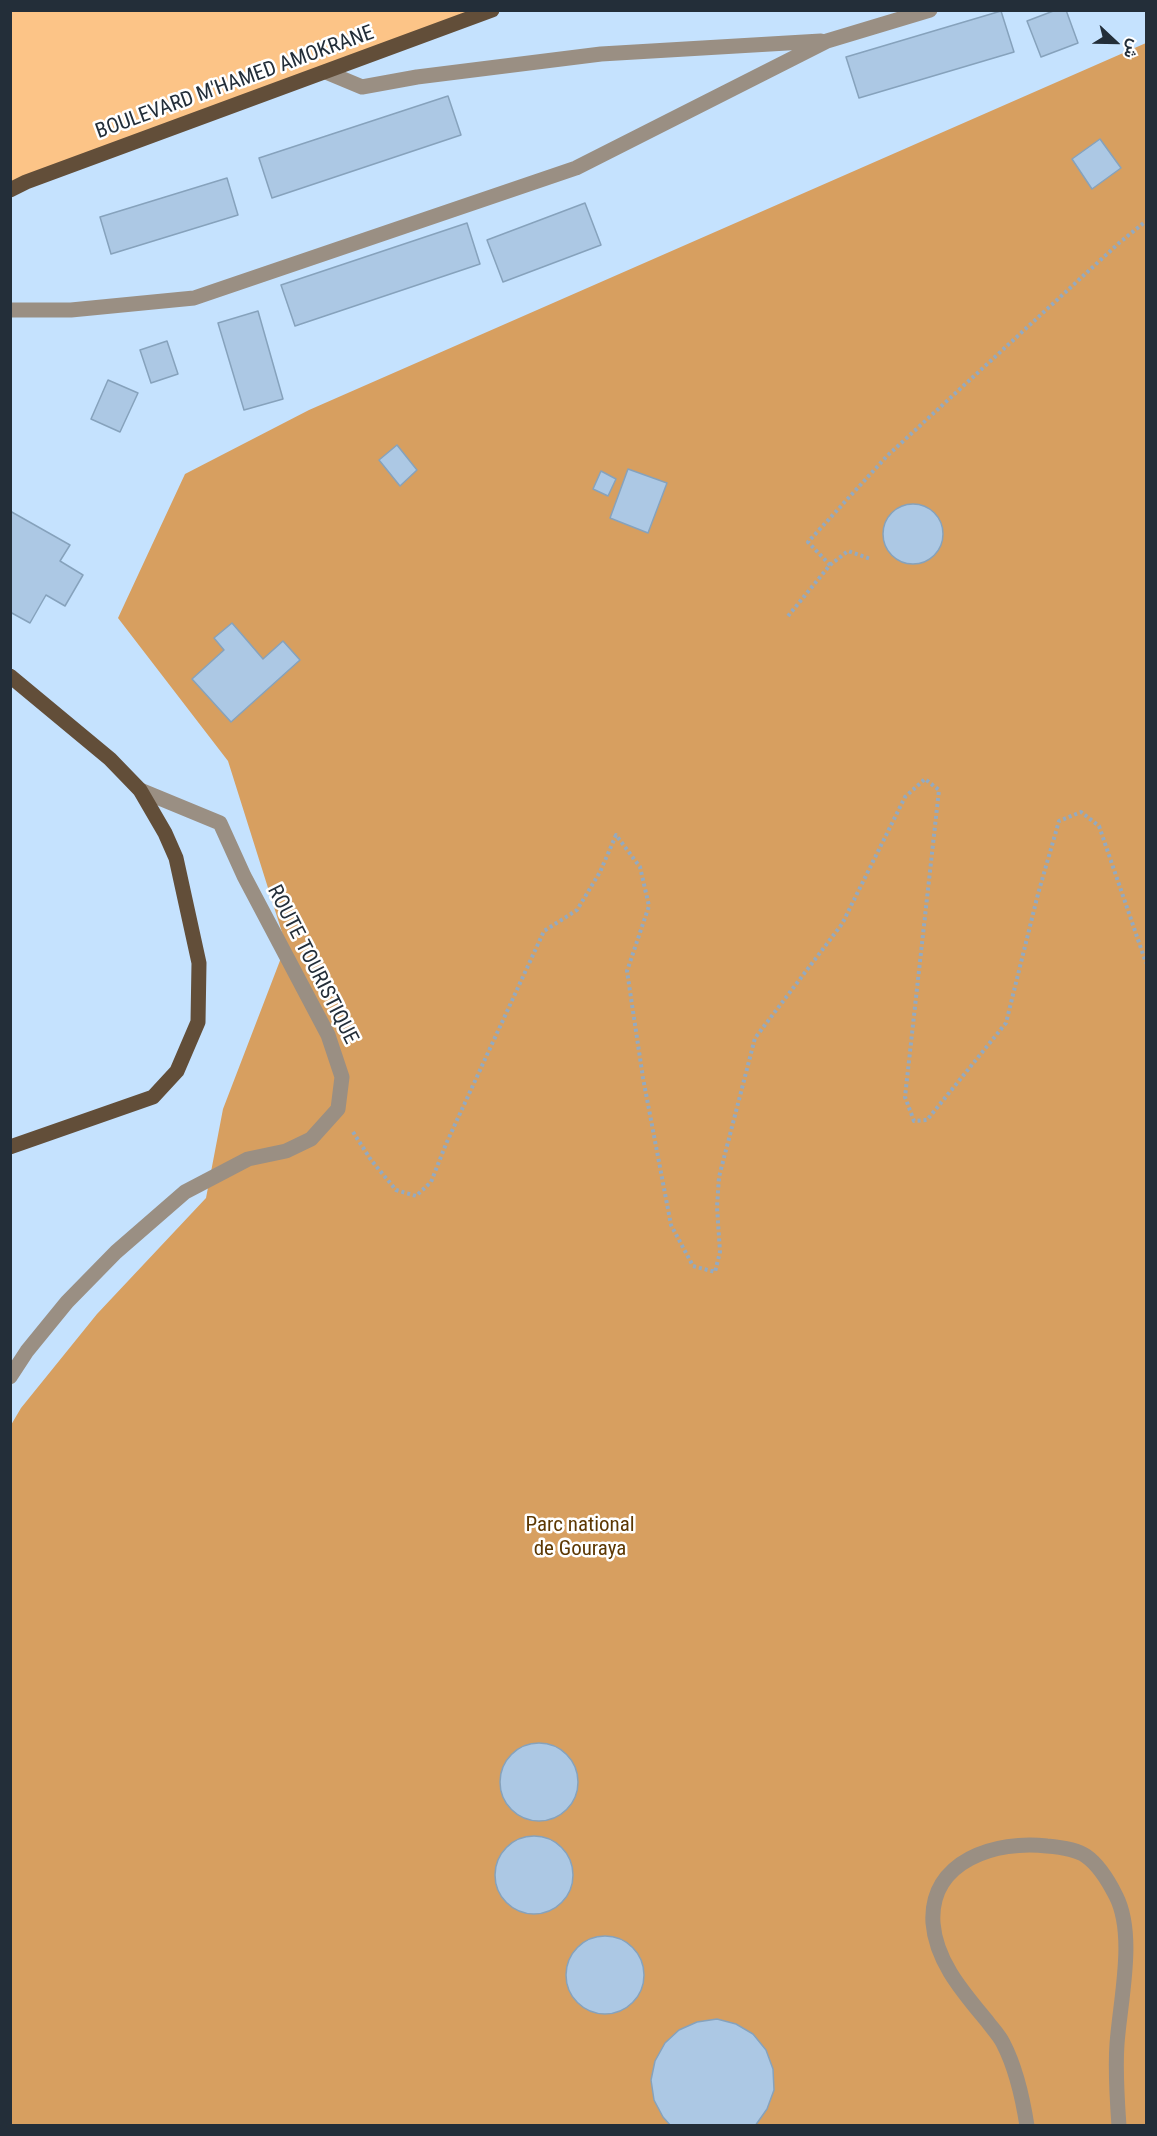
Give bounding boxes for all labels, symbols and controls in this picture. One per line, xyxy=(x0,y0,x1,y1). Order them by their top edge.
north arrow xyxy=(1085,12,1145,72)
street label: BOULEVARD M'HAMED AMOKRANE xyxy=(93,21,377,145)
text: ش xyxy=(1120,36,1145,61)
street label: ROUTE TOURISTIQUE xyxy=(261,881,363,1049)
park label: Parc national de Gouraya xyxy=(525,1513,635,1563)

